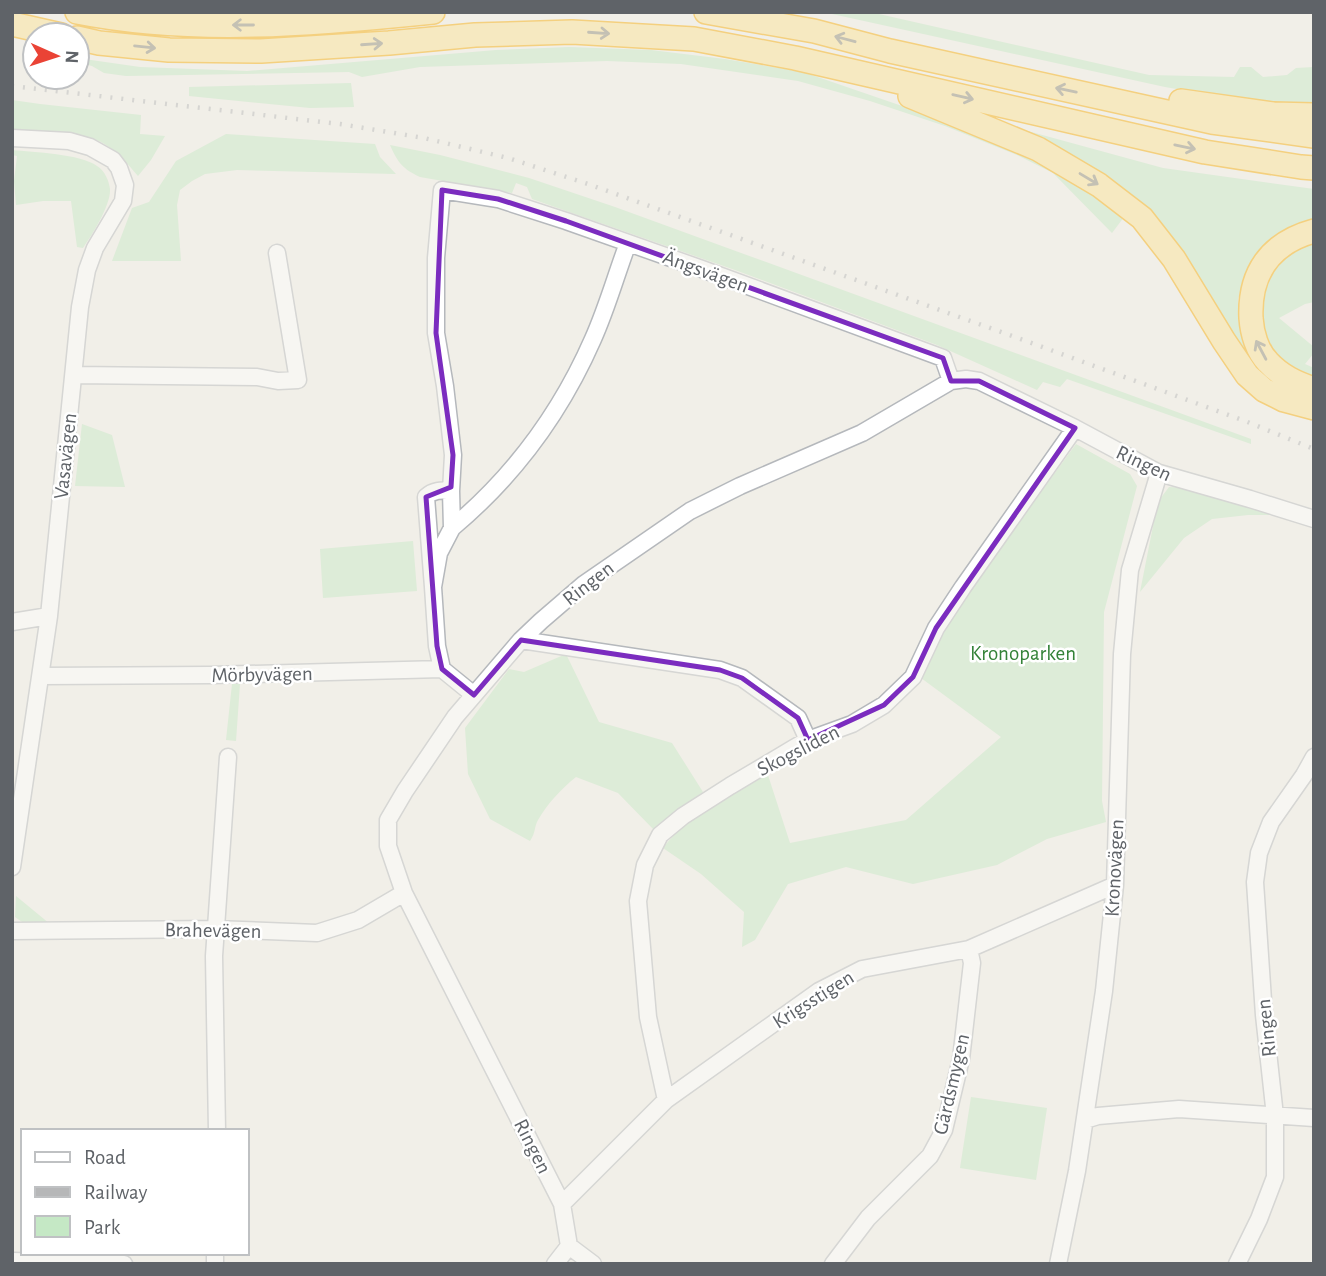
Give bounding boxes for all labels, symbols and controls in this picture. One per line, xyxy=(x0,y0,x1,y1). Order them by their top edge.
one-way arrow xyxy=(232,18,255,32)
north arrow xyxy=(21,21,91,91)
one-way arrow xyxy=(587,27,610,40)
one-way arrow xyxy=(834,32,856,45)
one-way arrow xyxy=(360,37,382,50)
one-way arrow xyxy=(133,41,155,54)
text: N xyxy=(62,50,81,64)
one-way arrow xyxy=(1055,83,1078,96)
one-way arrow xyxy=(951,91,974,104)
one-way arrow xyxy=(1173,141,1196,155)
one-way arrow xyxy=(1079,172,1099,186)
street label: Ängsvägen xyxy=(660,245,752,297)
one-way arrow xyxy=(1253,340,1267,361)
street label: Vasavägen xyxy=(51,412,80,500)
street label: Ringen xyxy=(1113,442,1175,485)
street label: Ringen xyxy=(559,557,618,610)
park label: Kronoparken xyxy=(970,643,1076,664)
street label: Mörbyvägen xyxy=(211,663,313,686)
street label: Skogsliden xyxy=(754,721,843,780)
street label: Kronovägen xyxy=(1101,819,1128,918)
street label: Brahevägen xyxy=(164,919,262,942)
street label: Krigsstigen xyxy=(769,966,858,1033)
street label: Ringen xyxy=(1253,998,1280,1058)
street label: Gärdsmygen xyxy=(930,1032,973,1137)
street label: Ringen xyxy=(510,1115,555,1177)
legend xyxy=(21,1129,248,1255)
text: Road xyxy=(84,1147,126,1168)
text: Railway xyxy=(84,1182,147,1203)
text: Park xyxy=(84,1217,121,1238)

